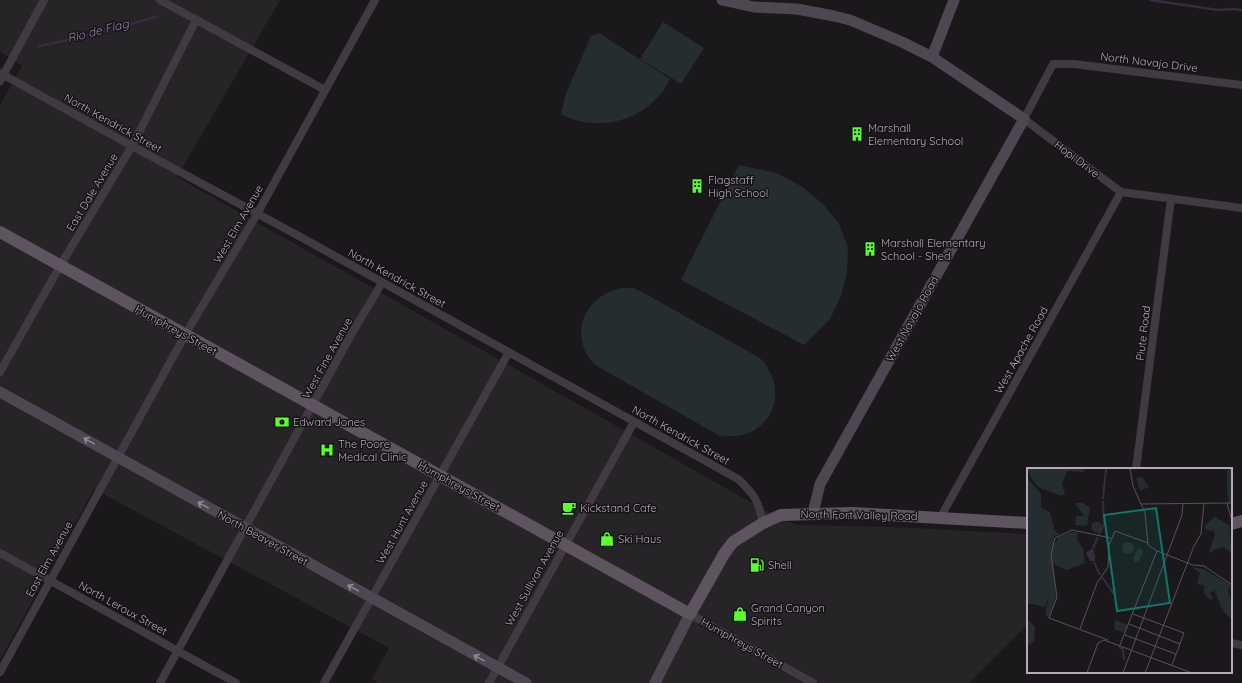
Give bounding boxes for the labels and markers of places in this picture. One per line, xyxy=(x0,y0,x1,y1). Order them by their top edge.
place label: Marshall Elementary School xyxy=(868,121,963,148)
building icon: Marshall Elementary School xyxy=(849,126,865,142)
place label: Flagstaff High School xyxy=(708,173,768,200)
building icon: Flagstaff High School xyxy=(689,178,705,194)
place label: Marshall Elementary School - Shed xyxy=(881,236,986,263)
building icon: Marshall Elementary School - Shed xyxy=(862,241,878,257)
bank icon: Edward Jones xyxy=(274,414,290,430)
place label: Edward Jones xyxy=(293,415,365,429)
place label: The Poore Medical Clinic xyxy=(338,437,407,464)
hospital icon: The Poore Medical Clinic xyxy=(319,442,335,458)
cafe icon: Kickstand Cafe xyxy=(561,500,577,516)
place label: Kickstand Cafe xyxy=(580,501,657,515)
shop icon: Ski Haus xyxy=(599,531,615,547)
place label: Ski Haus xyxy=(618,532,661,546)
fuel station icon: Shell xyxy=(749,557,765,573)
place label: Shell xyxy=(768,558,792,572)
place label: Grand Canyon Spirits xyxy=(751,601,825,628)
shop icon: Grand Canyon Spirits xyxy=(732,606,748,622)

